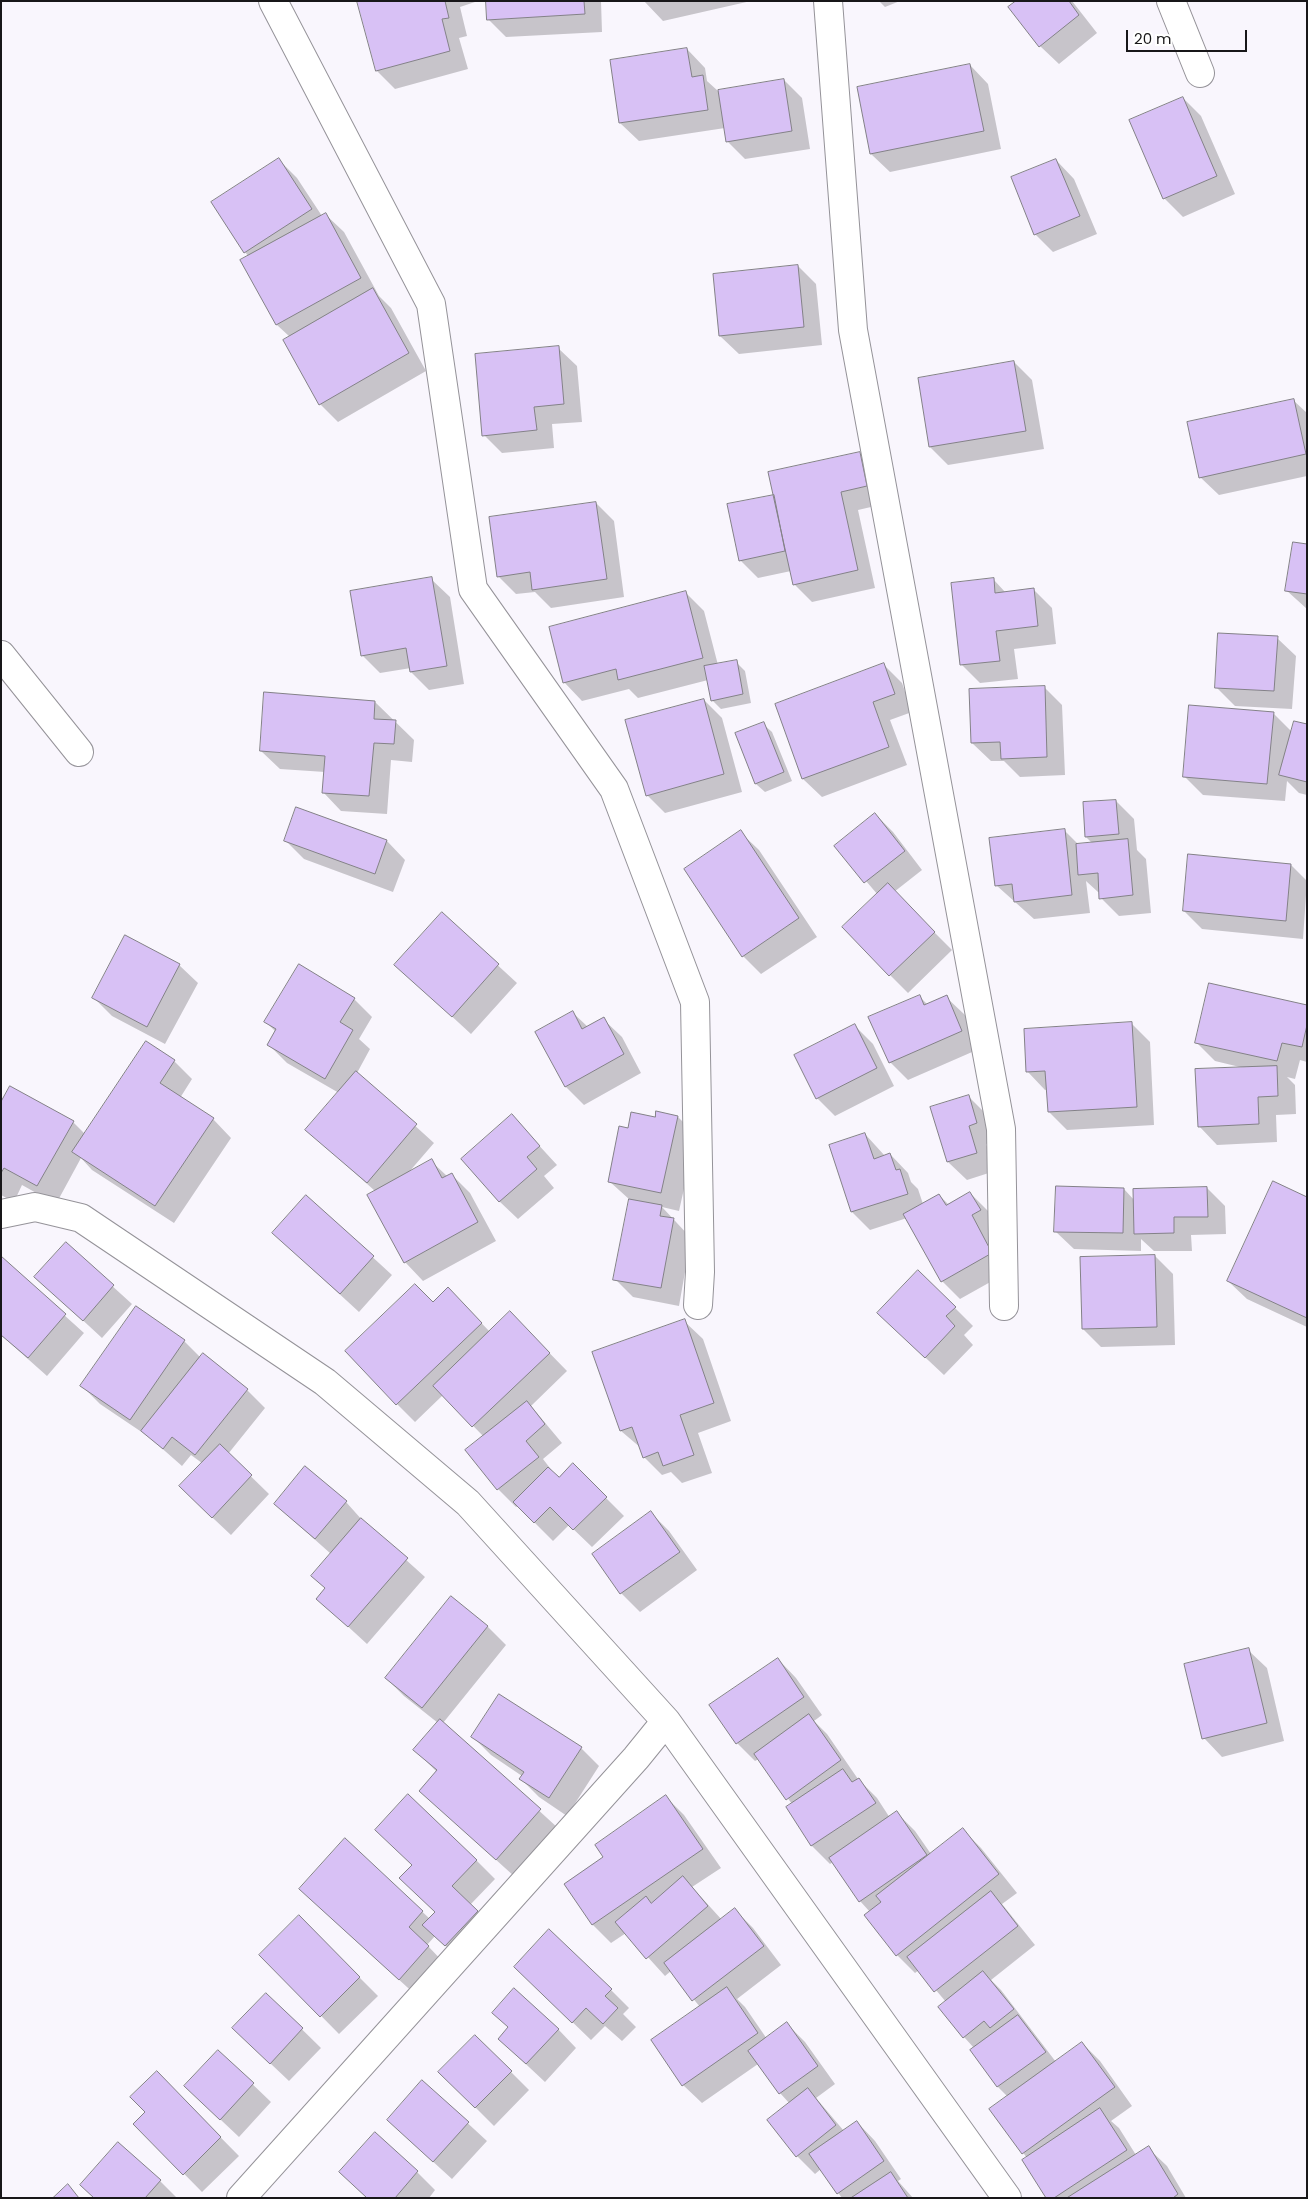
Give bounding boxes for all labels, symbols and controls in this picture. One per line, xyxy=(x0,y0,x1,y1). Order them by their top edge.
scale bar xyxy=(1128,20,1249,52)
text: 20 m xyxy=(1134,28,1172,49)

